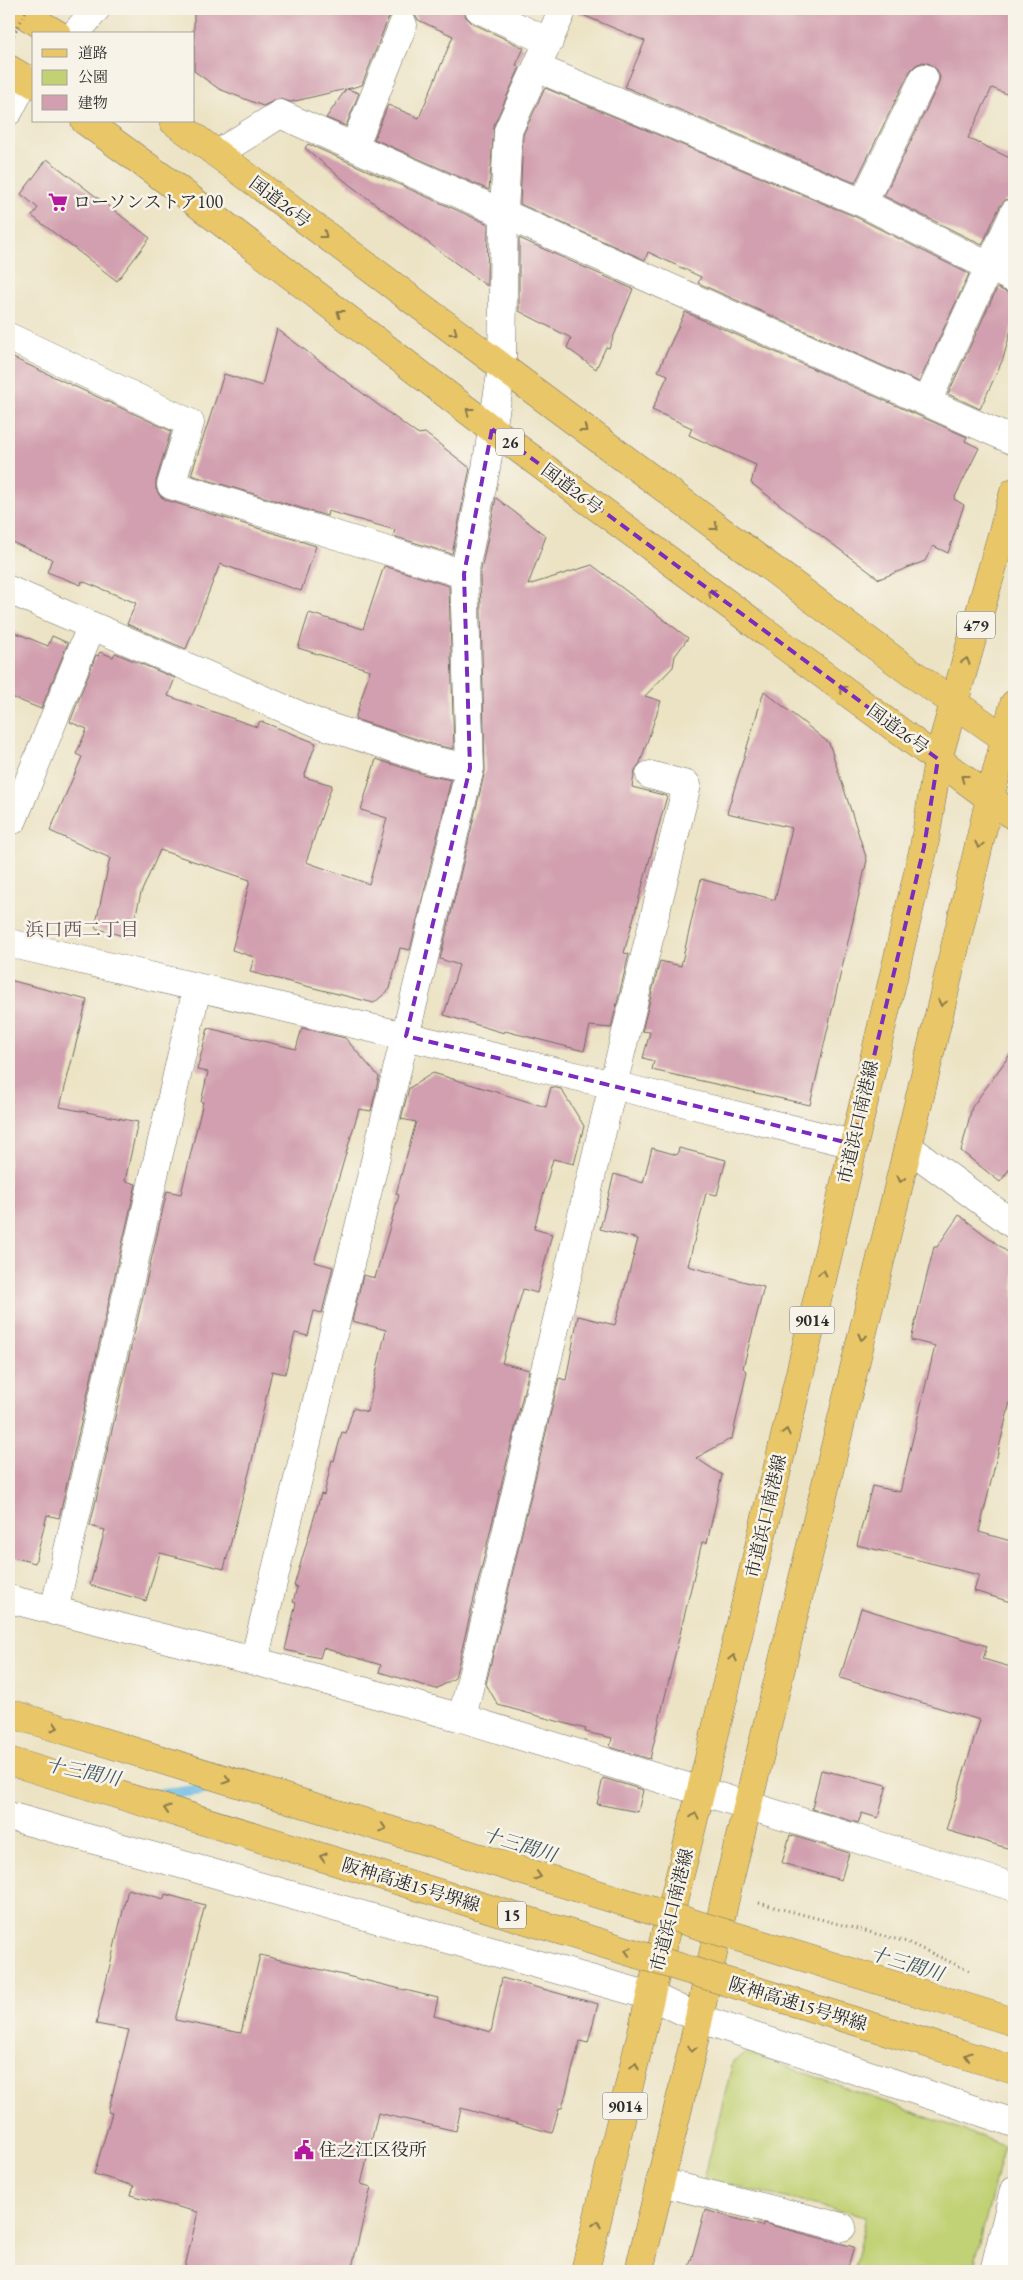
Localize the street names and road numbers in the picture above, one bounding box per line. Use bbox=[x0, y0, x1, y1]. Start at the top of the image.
street label: 国道26号 bbox=[245, 171, 316, 232]
road number: 26 bbox=[496, 428, 524, 456]
street label: 国道26号 bbox=[537, 458, 608, 519]
road number: 479 bbox=[957, 612, 995, 638]
street label: 国道26号 bbox=[863, 698, 934, 759]
street label: 市道浜口南港線 bbox=[832, 1058, 883, 1186]
road number: 9014 bbox=[790, 1306, 834, 1334]
street label: 市道浜口南港線 bbox=[740, 1452, 791, 1580]
street label: 市道浜口南港線 bbox=[645, 1846, 698, 1974]
street label: 阪神高速15号堺線 bbox=[339, 1853, 483, 1916]
road number: 15 bbox=[498, 1902, 526, 1928]
street label: 阪神高速15号堺線 bbox=[726, 1972, 870, 2035]
road number: 9014 bbox=[602, 2092, 648, 2120]

